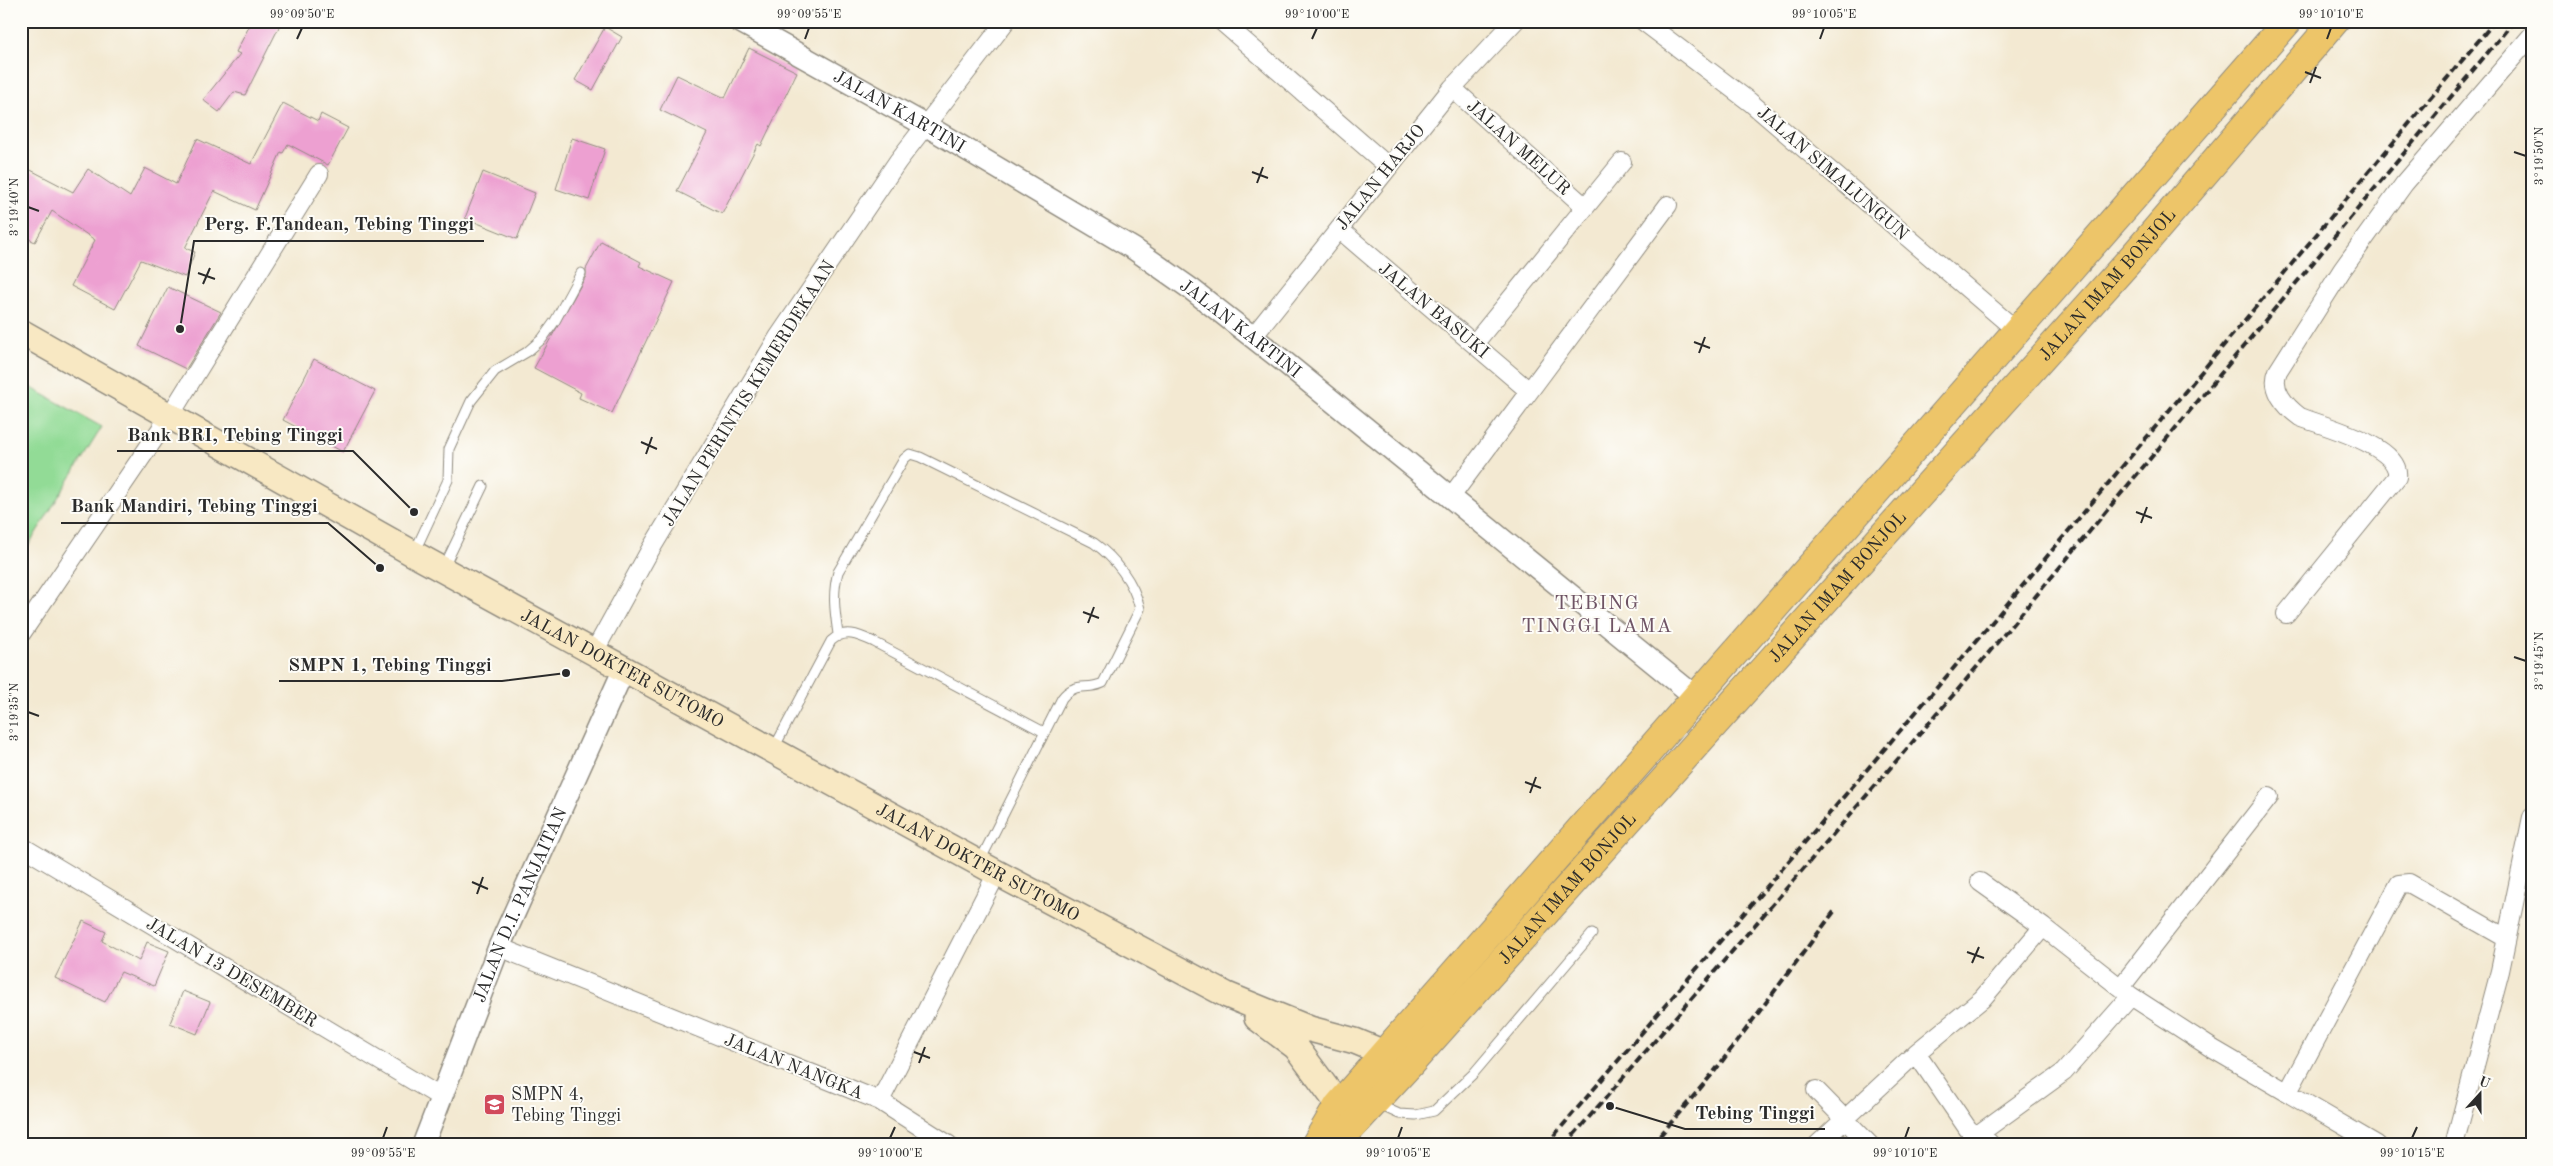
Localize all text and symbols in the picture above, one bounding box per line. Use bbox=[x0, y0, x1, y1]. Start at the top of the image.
text: 99°09'50"E bbox=[270, 8, 334, 21]
text: 99°09'55"E bbox=[777, 8, 841, 21]
text: 99°10'05"E bbox=[1792, 8, 1856, 21]
text: 99°10'00"E bbox=[1285, 9, 1349, 21]
text: 99°10'10"E bbox=[2299, 9, 2363, 21]
street label: JALAN KARTINI bbox=[830, 68, 968, 156]
street label: JALAN MELUR bbox=[1463, 97, 1574, 199]
street label: JALAN SIMALUNGUN bbox=[1753, 103, 1912, 244]
street label: JALAN HARJO bbox=[1333, 121, 1429, 234]
text: 3°19'50"N bbox=[2533, 127, 2546, 185]
text: 3°19'40"N bbox=[9, 178, 21, 236]
street label: JALAN IMAM BONJOL bbox=[2036, 206, 2180, 365]
callout: Perg. F.Tandean, Tebing Tinggi bbox=[194, 207, 484, 241]
text: Perg. F.Tandean, Tebing Tinggi bbox=[204, 216, 474, 235]
street label: JALAN PERINTIS KEMERDEKAAN bbox=[659, 257, 839, 530]
street label: JALAN BASUKI bbox=[1375, 260, 1492, 362]
street label: JALAN KARTINI bbox=[1176, 276, 1304, 382]
callout: Bank BRI, Tebing Tinggi bbox=[117, 417, 353, 451]
text: Bank BRI, Tebing Tinggi bbox=[127, 427, 343, 446]
callout: Bank Mandiri, Tebing Tinggi bbox=[61, 489, 328, 523]
text: Bank Mandiri, Tebing Tinggi bbox=[70, 498, 318, 517]
street label: JALAN IMAM BONJOL bbox=[1766, 508, 1910, 666]
district label: TEBING TINGGI LAMA bbox=[1521, 594, 1673, 637]
street label: JALAN DOKTER SUTOMO bbox=[517, 606, 727, 732]
text: 3°19'45"N bbox=[2533, 632, 2546, 690]
callout: SMPN 1, Tebing Tinggi bbox=[279, 647, 502, 681]
text: SMPN 1, Tebing Tinggi bbox=[288, 657, 492, 676]
text: 3°19'35"N bbox=[8, 683, 21, 741]
street label: JALAN DOKTER SUTOMO bbox=[873, 801, 1082, 925]
street label: JALAN D.I. PANJAITAN bbox=[471, 805, 571, 1005]
street label: JALAN IMAM BONJOL bbox=[1496, 810, 1640, 968]
street label: JALAN 13 DESEMBER bbox=[143, 915, 320, 1031]
street label: JALAN NANGKA bbox=[722, 1031, 866, 1103]
north arrow bbox=[2456, 1068, 2506, 1118]
text: U bbox=[2477, 1074, 2492, 1091]
place label: SMPN 4, Tebing Tinggi bbox=[511, 1086, 621, 1125]
school or university icon: SMPN 4, Tebing Tinggi bbox=[483, 1092, 507, 1116]
callout: Tebing Tinggi bbox=[1685, 1095, 1825, 1129]
text: Tebing Tinggi bbox=[1695, 1105, 1815, 1124]
text: 99°09'55"E bbox=[351, 1147, 415, 1160]
text: 99°10'05"E bbox=[1366, 1147, 1430, 1160]
text: 99°10'15"E bbox=[2380, 1147, 2444, 1160]
text: 99°10'00"E bbox=[858, 1148, 922, 1160]
text: 99°10'10"E bbox=[1873, 1148, 1937, 1160]

